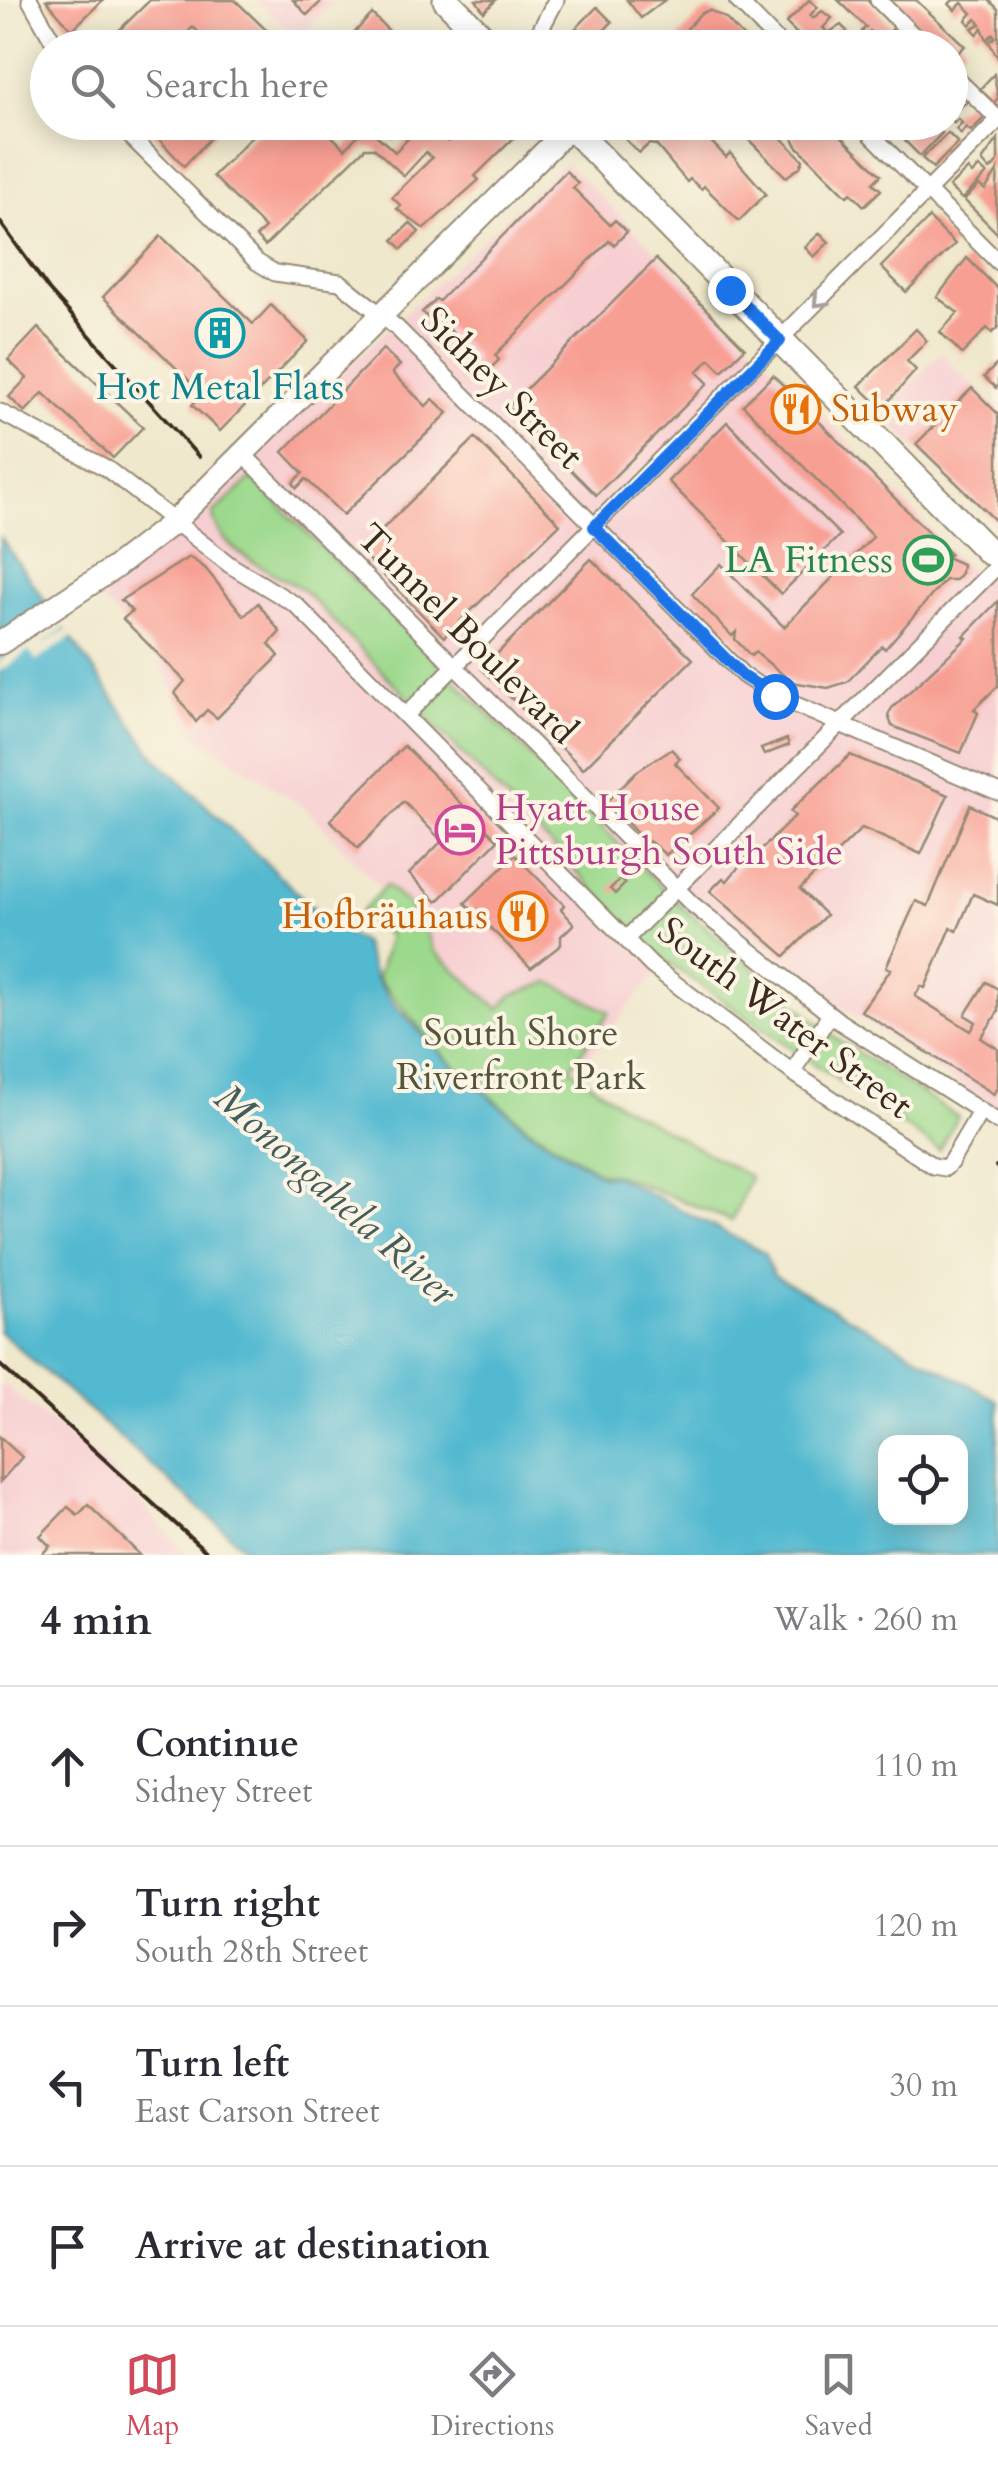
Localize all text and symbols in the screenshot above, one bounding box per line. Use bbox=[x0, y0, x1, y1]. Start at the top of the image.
search box bbox=[30, 30, 968, 140]
icon: search bbox=[65, 58, 120, 113]
text: Search here bbox=[145, 59, 329, 111]
route end bbox=[708, 268, 754, 314]
one-way arrow bbox=[813, 290, 831, 308]
street label: Sidney Street bbox=[409, 295, 595, 481]
building icon: Hot Metal Flats bbox=[194, 307, 246, 359]
place label: Hot Metal Flats bbox=[96, 361, 344, 413]
restaurant icon: Subway bbox=[770, 383, 822, 435]
place label: Subway bbox=[831, 383, 958, 435]
street label: Tunnel Boulevard bbox=[345, 512, 589, 756]
place label: LA Fitness bbox=[724, 534, 893, 586]
sports icon: LA Fitness bbox=[902, 534, 954, 586]
route start bbox=[753, 674, 799, 720]
place label: Hyatt House Pittsburgh South Side bbox=[495, 782, 843, 878]
hotel icon: Hyatt House Pittsburgh South Side bbox=[434, 804, 486, 856]
place label: Hofbräuhaus bbox=[281, 890, 488, 942]
restaurant icon: Hofbräuhaus bbox=[497, 890, 549, 942]
street label: South Water Street bbox=[647, 905, 923, 1131]
park label: South Shore Riverfront Park bbox=[396, 1007, 647, 1103]
water label: Monongahela River bbox=[202, 1071, 469, 1320]
map controls bbox=[878, 1435, 968, 1525]
button: locate bbox=[878, 1435, 968, 1525]
text: 4 min bbox=[40, 1592, 152, 1649]
text: Walk · 260 m bbox=[773, 1598, 958, 1642]
text: Continue bbox=[135, 1718, 299, 1770]
icon: ahead bbox=[40, 1739, 95, 1794]
text: 110 m bbox=[873, 1744, 958, 1788]
text: Sidney Street bbox=[135, 1770, 312, 1814]
text: Turn right bbox=[135, 1878, 320, 1930]
icon: right bbox=[40, 1899, 95, 1954]
text: 120 m bbox=[873, 1904, 958, 1948]
text: South 28th Street bbox=[135, 1930, 368, 1974]
text: Turn left bbox=[135, 2038, 289, 2090]
icon: left bbox=[40, 2059, 95, 2114]
text: 30 m bbox=[890, 2064, 958, 2108]
text: East Carson Street bbox=[135, 2090, 380, 2134]
icon: arrive bbox=[40, 2219, 95, 2274]
text: Arrive at destination bbox=[135, 2220, 490, 2272]
tab: Map bbox=[125, 2347, 180, 2445]
tab: Directions bbox=[431, 2347, 554, 2445]
tab: Saved bbox=[805, 2347, 873, 2445]

